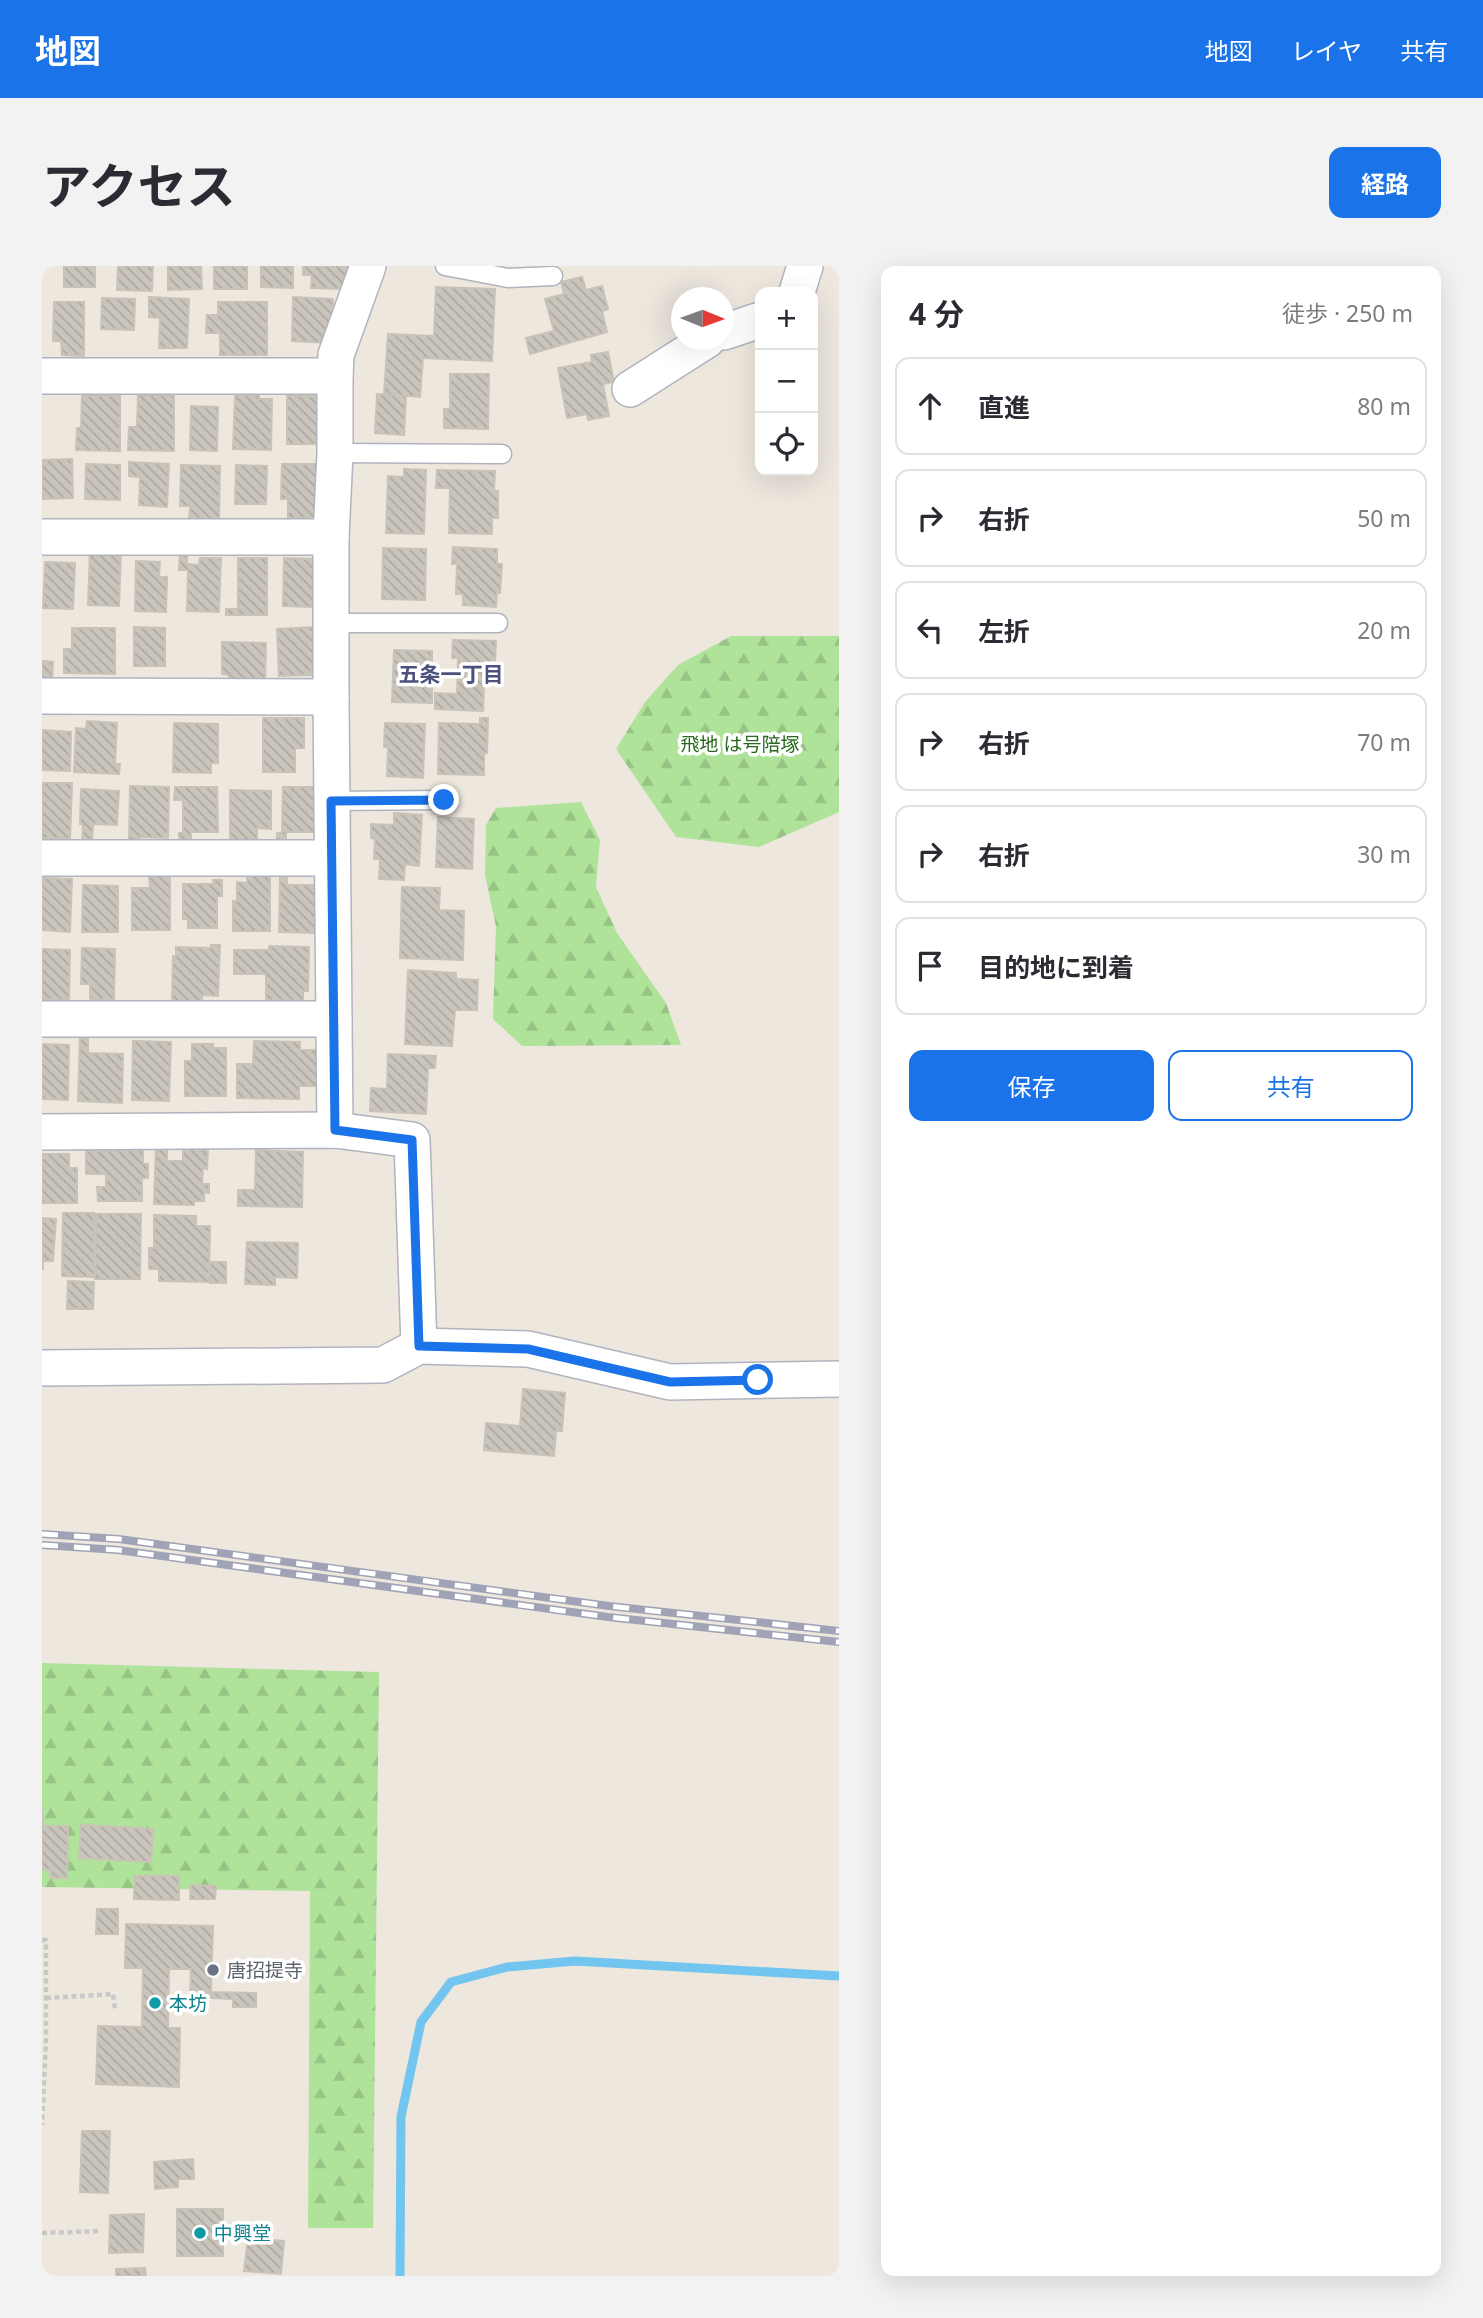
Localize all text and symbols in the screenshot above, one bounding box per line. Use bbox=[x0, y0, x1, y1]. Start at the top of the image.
text: 地図 bbox=[35, 28, 101, 73]
text: 地図 bbox=[1205, 34, 1253, 67]
text: レイヤ bbox=[1291, 34, 1362, 67]
text: 共有 bbox=[1400, 34, 1448, 67]
button: 経路 bbox=[1329, 147, 1441, 218]
text: アクセス bbox=[42, 152, 236, 218]
north arrow bbox=[671, 287, 734, 350]
map controls bbox=[755, 287, 818, 476]
button: + bbox=[755, 287, 818, 350]
text: 4 分 bbox=[909, 293, 964, 334]
text: 徒歩 · 250 m bbox=[1282, 297, 1413, 329]
button: − bbox=[755, 350, 818, 413]
icon: ahead bbox=[911, 387, 949, 425]
text: 直進 bbox=[978, 389, 1030, 425]
text: 80 m bbox=[1357, 390, 1411, 422]
button: locate bbox=[755, 413, 818, 476]
icon: right bbox=[911, 499, 949, 537]
text: 右折 bbox=[978, 501, 1030, 537]
text: 50 m bbox=[1357, 502, 1411, 534]
icon: left bbox=[911, 611, 949, 649]
text: 左折 bbox=[978, 613, 1030, 649]
text: 20 m bbox=[1357, 614, 1411, 646]
district label: 五条一丁目 bbox=[399, 660, 504, 688]
icon: right bbox=[911, 723, 949, 761]
text: 右折 bbox=[978, 725, 1030, 761]
text: 70 m bbox=[1357, 726, 1411, 758]
park label: 飛地 は号陪塚 bbox=[681, 731, 799, 757]
route end bbox=[428, 784, 459, 815]
icon: right bbox=[911, 835, 949, 873]
text: 右折 bbox=[978, 837, 1030, 873]
text: 30 m bbox=[1357, 838, 1411, 870]
icon: arrive bbox=[911, 947, 949, 985]
text: 目的地に到着 bbox=[978, 949, 1134, 985]
button: 保存 bbox=[909, 1050, 1154, 1121]
button: 共有 bbox=[1168, 1050, 1413, 1121]
route start bbox=[742, 1364, 773, 1395]
place label: 唐招提寺 bbox=[227, 1957, 303, 1983]
marker: 唐招提寺 bbox=[205, 1962, 221, 1978]
place label: 本坊 bbox=[169, 1990, 207, 2016]
marker: 本坊 bbox=[147, 1995, 163, 2011]
place label: 中興堂 bbox=[214, 2220, 271, 2246]
marker: 中興堂 bbox=[192, 2225, 208, 2241]

